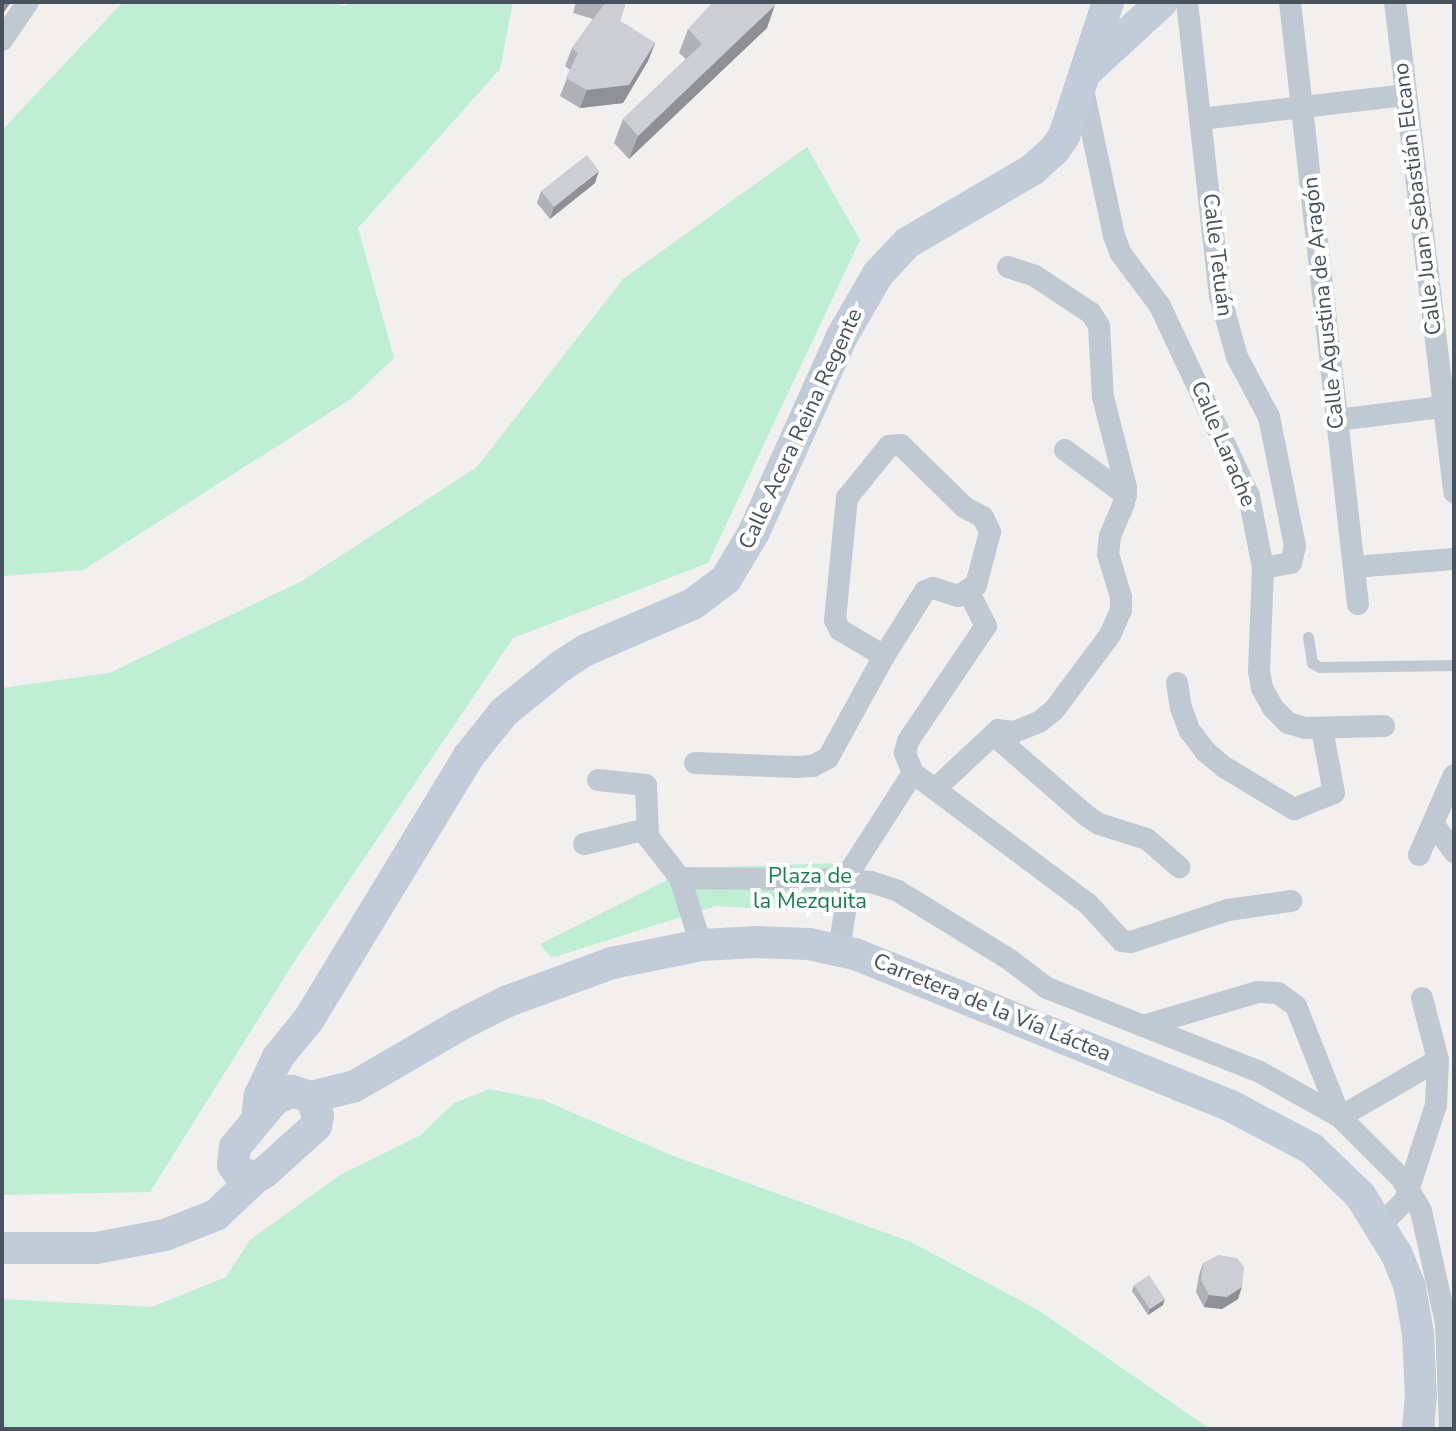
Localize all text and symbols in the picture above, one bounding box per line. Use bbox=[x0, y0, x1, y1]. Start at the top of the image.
street label: Calle Juan Sebastián Elcano bbox=[1388, 61, 1448, 337]
street label: Calle Agustina de Aragón bbox=[1298, 175, 1350, 431]
street label: Calle Tetuán bbox=[1196, 192, 1238, 318]
street label: Calle Acera Reina Regente bbox=[734, 304, 868, 554]
street label: Calle Larache bbox=[1185, 377, 1261, 511]
park label: Plaza de la Mezquita bbox=[753, 863, 867, 914]
street label: Carretera de la Vía Láctea bbox=[869, 948, 1115, 1068]

